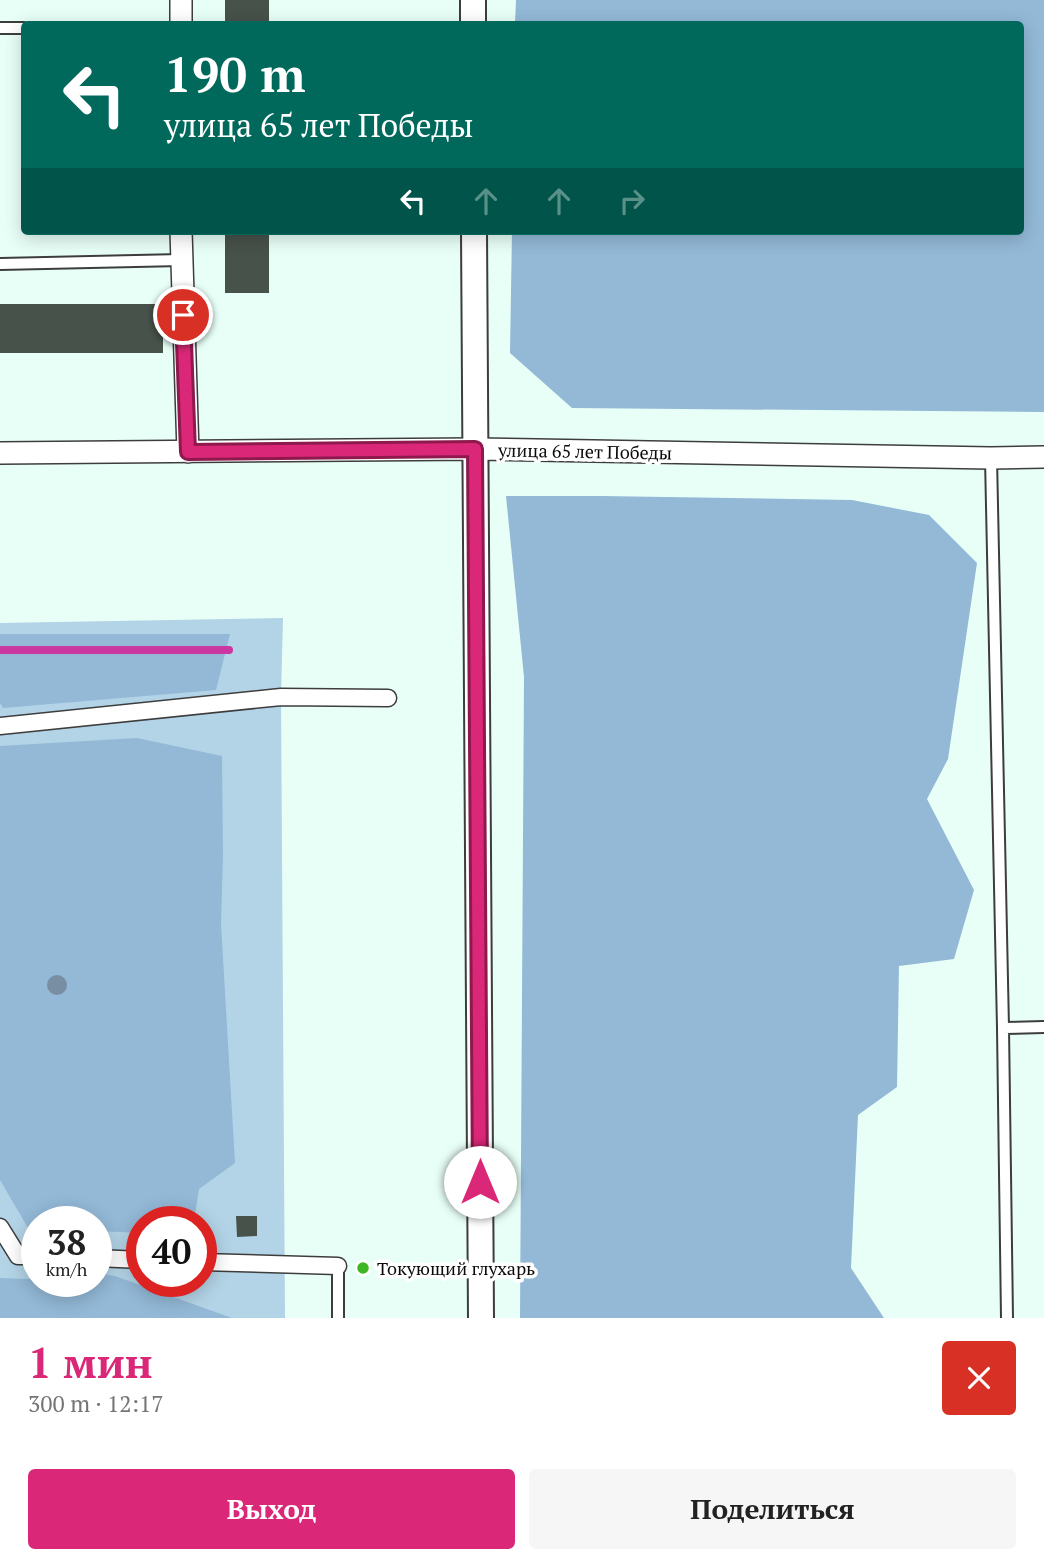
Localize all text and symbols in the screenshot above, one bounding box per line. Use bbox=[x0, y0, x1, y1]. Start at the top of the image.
text: 190 m bbox=[164, 41, 306, 106]
icon: left bbox=[49, 49, 140, 140]
text: улица 65 лет Победы bbox=[164, 104, 473, 146]
icon: left bbox=[394, 182, 432, 220]
icon: ahead bbox=[467, 182, 505, 220]
icon: ahead bbox=[540, 182, 578, 220]
icon: right bbox=[613, 182, 651, 220]
pin bbox=[153, 285, 213, 345]
icon: arrive bbox=[164, 296, 202, 334]
street label: улица 65 лет Победы bbox=[497, 437, 672, 465]
position arrow bbox=[443, 1145, 517, 1219]
speed limit sign: 40 bbox=[126, 1206, 217, 1297]
text: 38 bbox=[47, 1219, 86, 1265]
place label: Токующий глухарь bbox=[377, 1256, 535, 1280]
text: km/h bbox=[46, 1257, 87, 1281]
marker: Токующий глухарь bbox=[355, 1260, 371, 1276]
text: 1 мин bbox=[28, 1334, 153, 1390]
button: close bbox=[942, 1341, 1016, 1415]
text: 300 m · 12:17 bbox=[28, 1388, 163, 1419]
button: Выход bbox=[28, 1469, 515, 1549]
button: Поделиться bbox=[529, 1469, 1016, 1549]

